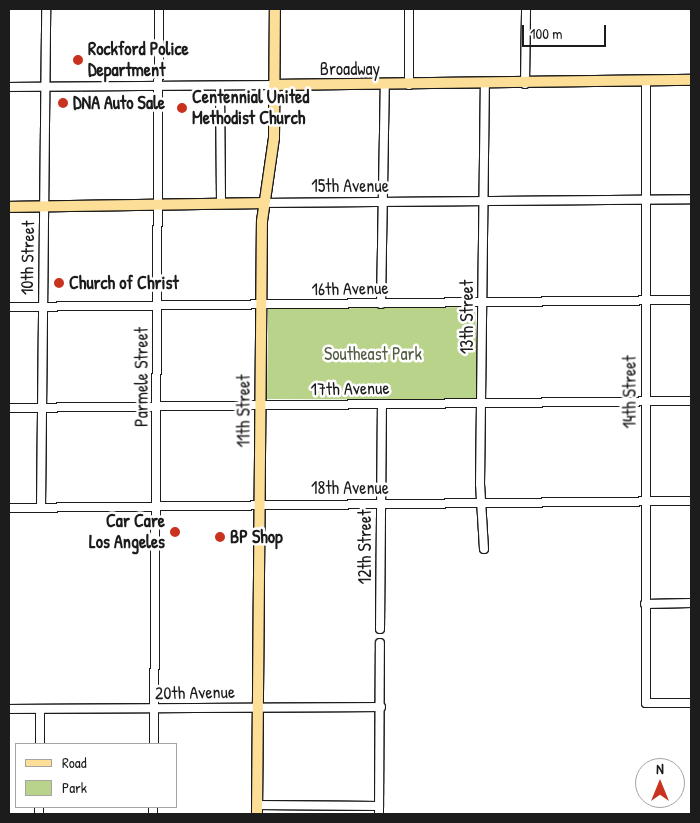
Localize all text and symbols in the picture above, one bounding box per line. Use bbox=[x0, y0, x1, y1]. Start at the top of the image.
scale bar bbox=[525, 15, 609, 47]
text: 100 m bbox=[530, 23, 563, 44]
place label: Rockford Police Department bbox=[88, 39, 189, 82]
marker: Rockford Police Department bbox=[72, 54, 84, 66]
street label: Broadway bbox=[320, 58, 380, 80]
place label: Centennial United Methodist Church bbox=[192, 87, 309, 130]
place label: DNA Auto Sale bbox=[73, 92, 165, 114]
marker: DNA Auto Sale bbox=[57, 97, 69, 109]
marker: Centennial United Methodist Church bbox=[176, 102, 188, 114]
street label: 15th Avenue bbox=[311, 175, 389, 197]
street label: 10th Street bbox=[17, 221, 39, 295]
place label: Church of Christ bbox=[69, 272, 179, 294]
marker: Church of Christ bbox=[53, 277, 65, 289]
street label: 16th Avenue bbox=[311, 278, 389, 300]
street label: 13th Street bbox=[456, 280, 478, 354]
street label: Parmele Street bbox=[131, 327, 153, 427]
park label: Southeast Park bbox=[324, 343, 422, 365]
street label: 14th Street bbox=[619, 355, 641, 429]
street label: 11th Street bbox=[233, 375, 255, 447]
street label: 17th Avenue bbox=[310, 378, 390, 400]
street label: 18th Avenue bbox=[311, 477, 389, 499]
street label: 12th Street bbox=[354, 510, 376, 584]
place label: Car Care Los Angeles bbox=[89, 511, 165, 554]
marker: Car Care Los Angeles bbox=[169, 526, 181, 538]
place label: BP Shop bbox=[230, 526, 283, 548]
marker: BP Shop bbox=[214, 531, 226, 543]
street label: 20th Avenue bbox=[155, 682, 235, 704]
legend bbox=[15, 743, 178, 808]
text: Road bbox=[62, 752, 87, 773]
north arrow bbox=[635, 758, 685, 808]
text: N bbox=[656, 759, 664, 778]
text: Park bbox=[62, 777, 87, 798]

